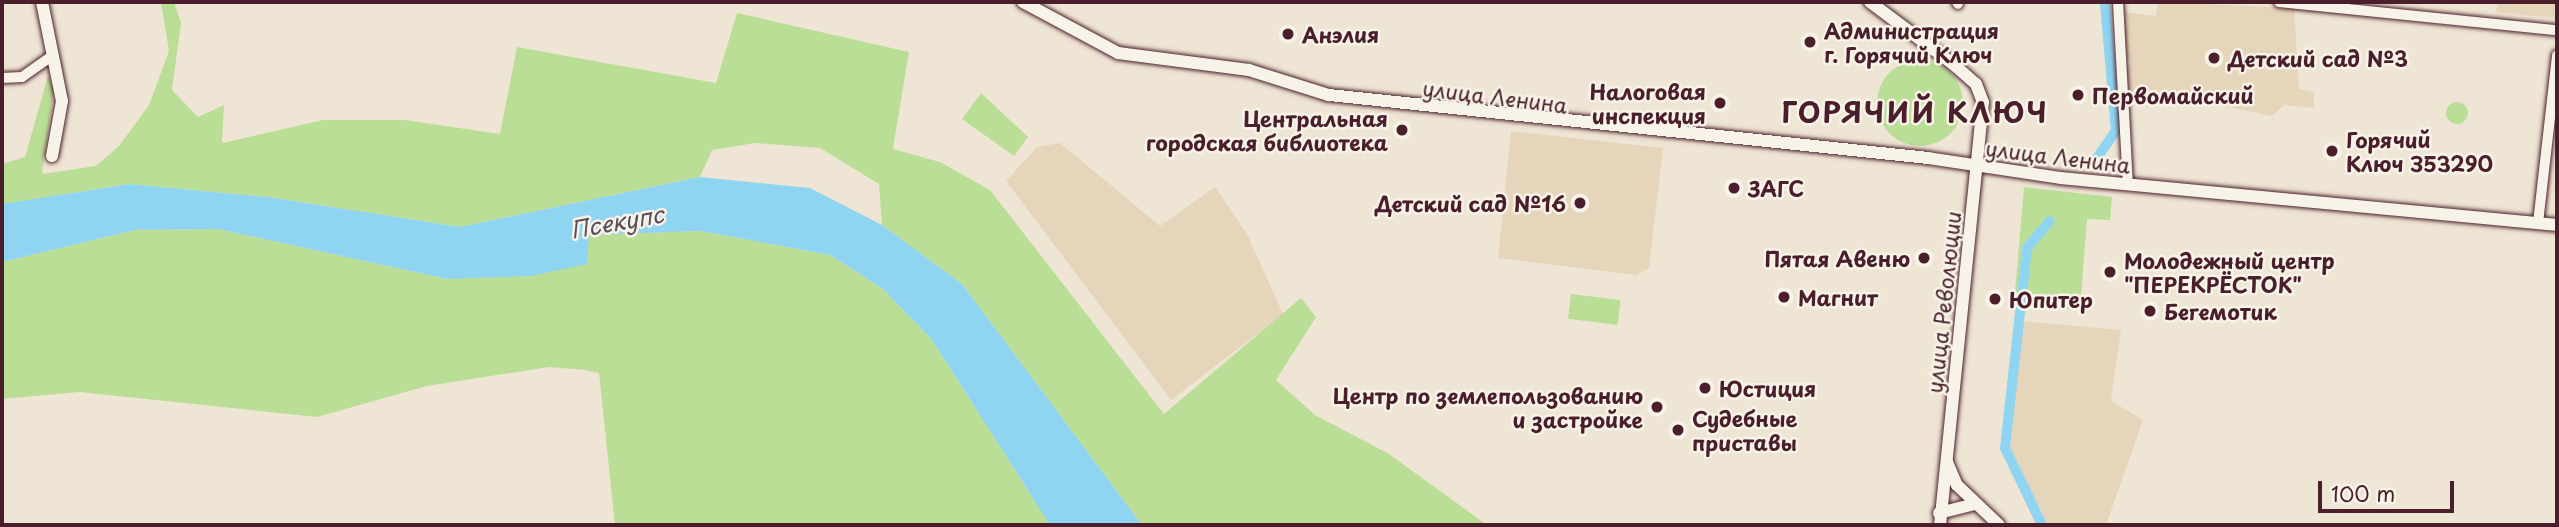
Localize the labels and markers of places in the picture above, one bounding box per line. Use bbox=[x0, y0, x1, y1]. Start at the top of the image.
place label: Администрация г. Горячий Ключ bbox=[1824, 17, 1999, 67]
place label: Анэлия bbox=[1302, 21, 1379, 47]
marker: Анэлия bbox=[1280, 26, 1296, 42]
marker: Администрация г. Горячий Ключ bbox=[1802, 34, 1818, 50]
place label: Детский сад №3 bbox=[2228, 45, 2409, 71]
marker: Детский сад №3 bbox=[2206, 50, 2222, 66]
place label: Налоговая инспекция bbox=[1590, 78, 1706, 128]
place label: Первомайский bbox=[2092, 82, 2254, 108]
marker: Первомайский bbox=[2070, 87, 2086, 103]
marker: Налоговая инспекция bbox=[1712, 95, 1728, 111]
place label: Центральная городская библиотека bbox=[1146, 105, 1388, 155]
marker: Центральная городская библиотека bbox=[1394, 122, 1410, 138]
place label: Горячий Ключ 353290 bbox=[2346, 126, 2493, 176]
marker: Горячий Ключ 353290 bbox=[2324, 143, 2340, 159]
place label: ЗАГС bbox=[1748, 175, 1804, 201]
marker: ЗАГС bbox=[1726, 180, 1742, 196]
place label: Детский сад №16 bbox=[1374, 190, 1566, 216]
marker: Детский сад №16 bbox=[1572, 195, 1588, 211]
place label: Пятая Авеню bbox=[1764, 245, 1910, 271]
place label: Молодежный центр "ПЕРЕКРЁСТОК" bbox=[2124, 247, 2334, 297]
marker: Пятая Авеню bbox=[1916, 250, 1932, 266]
marker: Молодежный центр "ПЕРЕКРЁСТОК" bbox=[2102, 264, 2118, 280]
place label: Магнит bbox=[1798, 284, 1878, 310]
place label: Юпитер bbox=[2009, 286, 2093, 312]
marker: Магнит bbox=[1776, 289, 1792, 305]
marker: Юпитер bbox=[1987, 291, 2003, 307]
place label: Бегемотик bbox=[2164, 298, 2277, 324]
marker: Бегемотик bbox=[2142, 303, 2158, 319]
place label: Юстиция bbox=[1719, 375, 1816, 401]
marker: Юстиция bbox=[1697, 380, 1713, 396]
place label: Центр по землепользованию и застройке bbox=[1331, 382, 1643, 432]
marker: Центр по землепользованию и застройке bbox=[1649, 399, 1665, 415]
place label: Судебные приставы bbox=[1692, 405, 1797, 455]
marker: Судебные приставы bbox=[1670, 422, 1686, 438]

